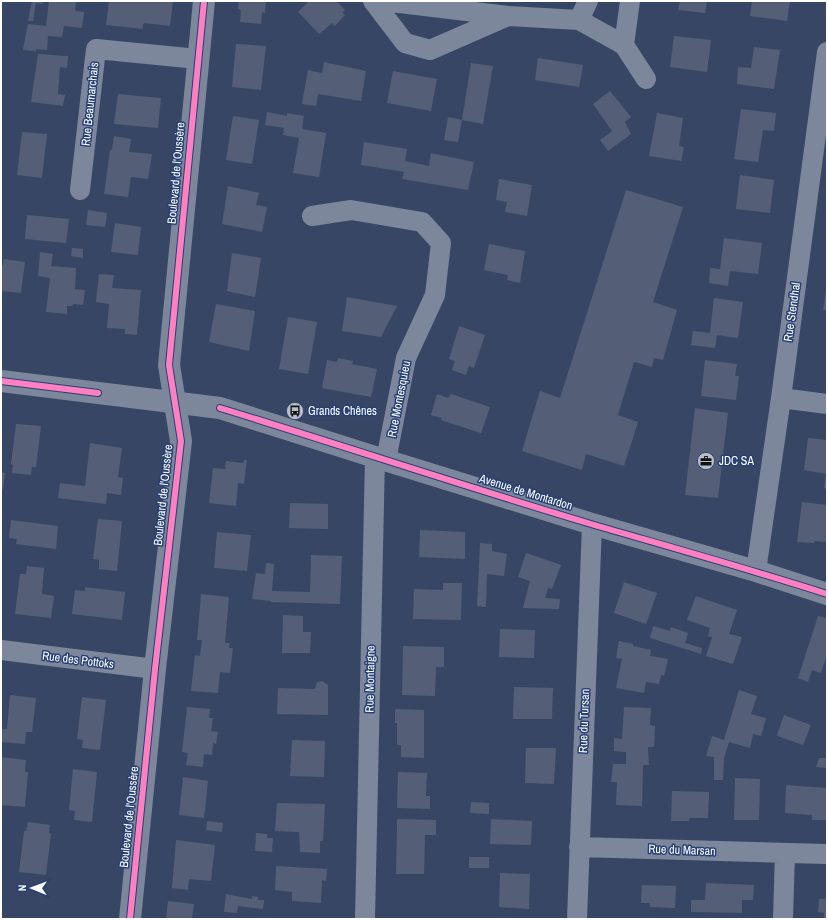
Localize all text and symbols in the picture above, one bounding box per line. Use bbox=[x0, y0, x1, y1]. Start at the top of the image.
street label: Rue Beaumarchais bbox=[78, 61, 102, 147]
street label: Boulevard de l'Oussère bbox=[164, 122, 188, 224]
street label: Rue Stendhal bbox=[780, 281, 804, 343]
street label: Rue Montesquieu bbox=[384, 359, 414, 439]
bus stop icon: Grands Chênes bbox=[285, 401, 305, 421]
place label: Grands Chênes bbox=[308, 403, 377, 419]
street label: Boulevard de l'Oussère bbox=[150, 443, 176, 547]
office icon: JDC SA bbox=[696, 451, 716, 471]
place label: JDC SA bbox=[719, 453, 754, 469]
street label: Avenue de Montardon bbox=[476, 470, 575, 514]
street label: Rue Montaigne bbox=[361, 645, 379, 713]
street label: Rue des Pottoks bbox=[41, 648, 115, 672]
street label: Rue du Tursan bbox=[575, 689, 593, 753]
street label: Boulevard de l'Oussère bbox=[116, 765, 142, 869]
street label: Rue du Marsan bbox=[648, 841, 716, 859]
north arrow bbox=[12, 868, 52, 908]
text: N bbox=[15, 884, 29, 891]

